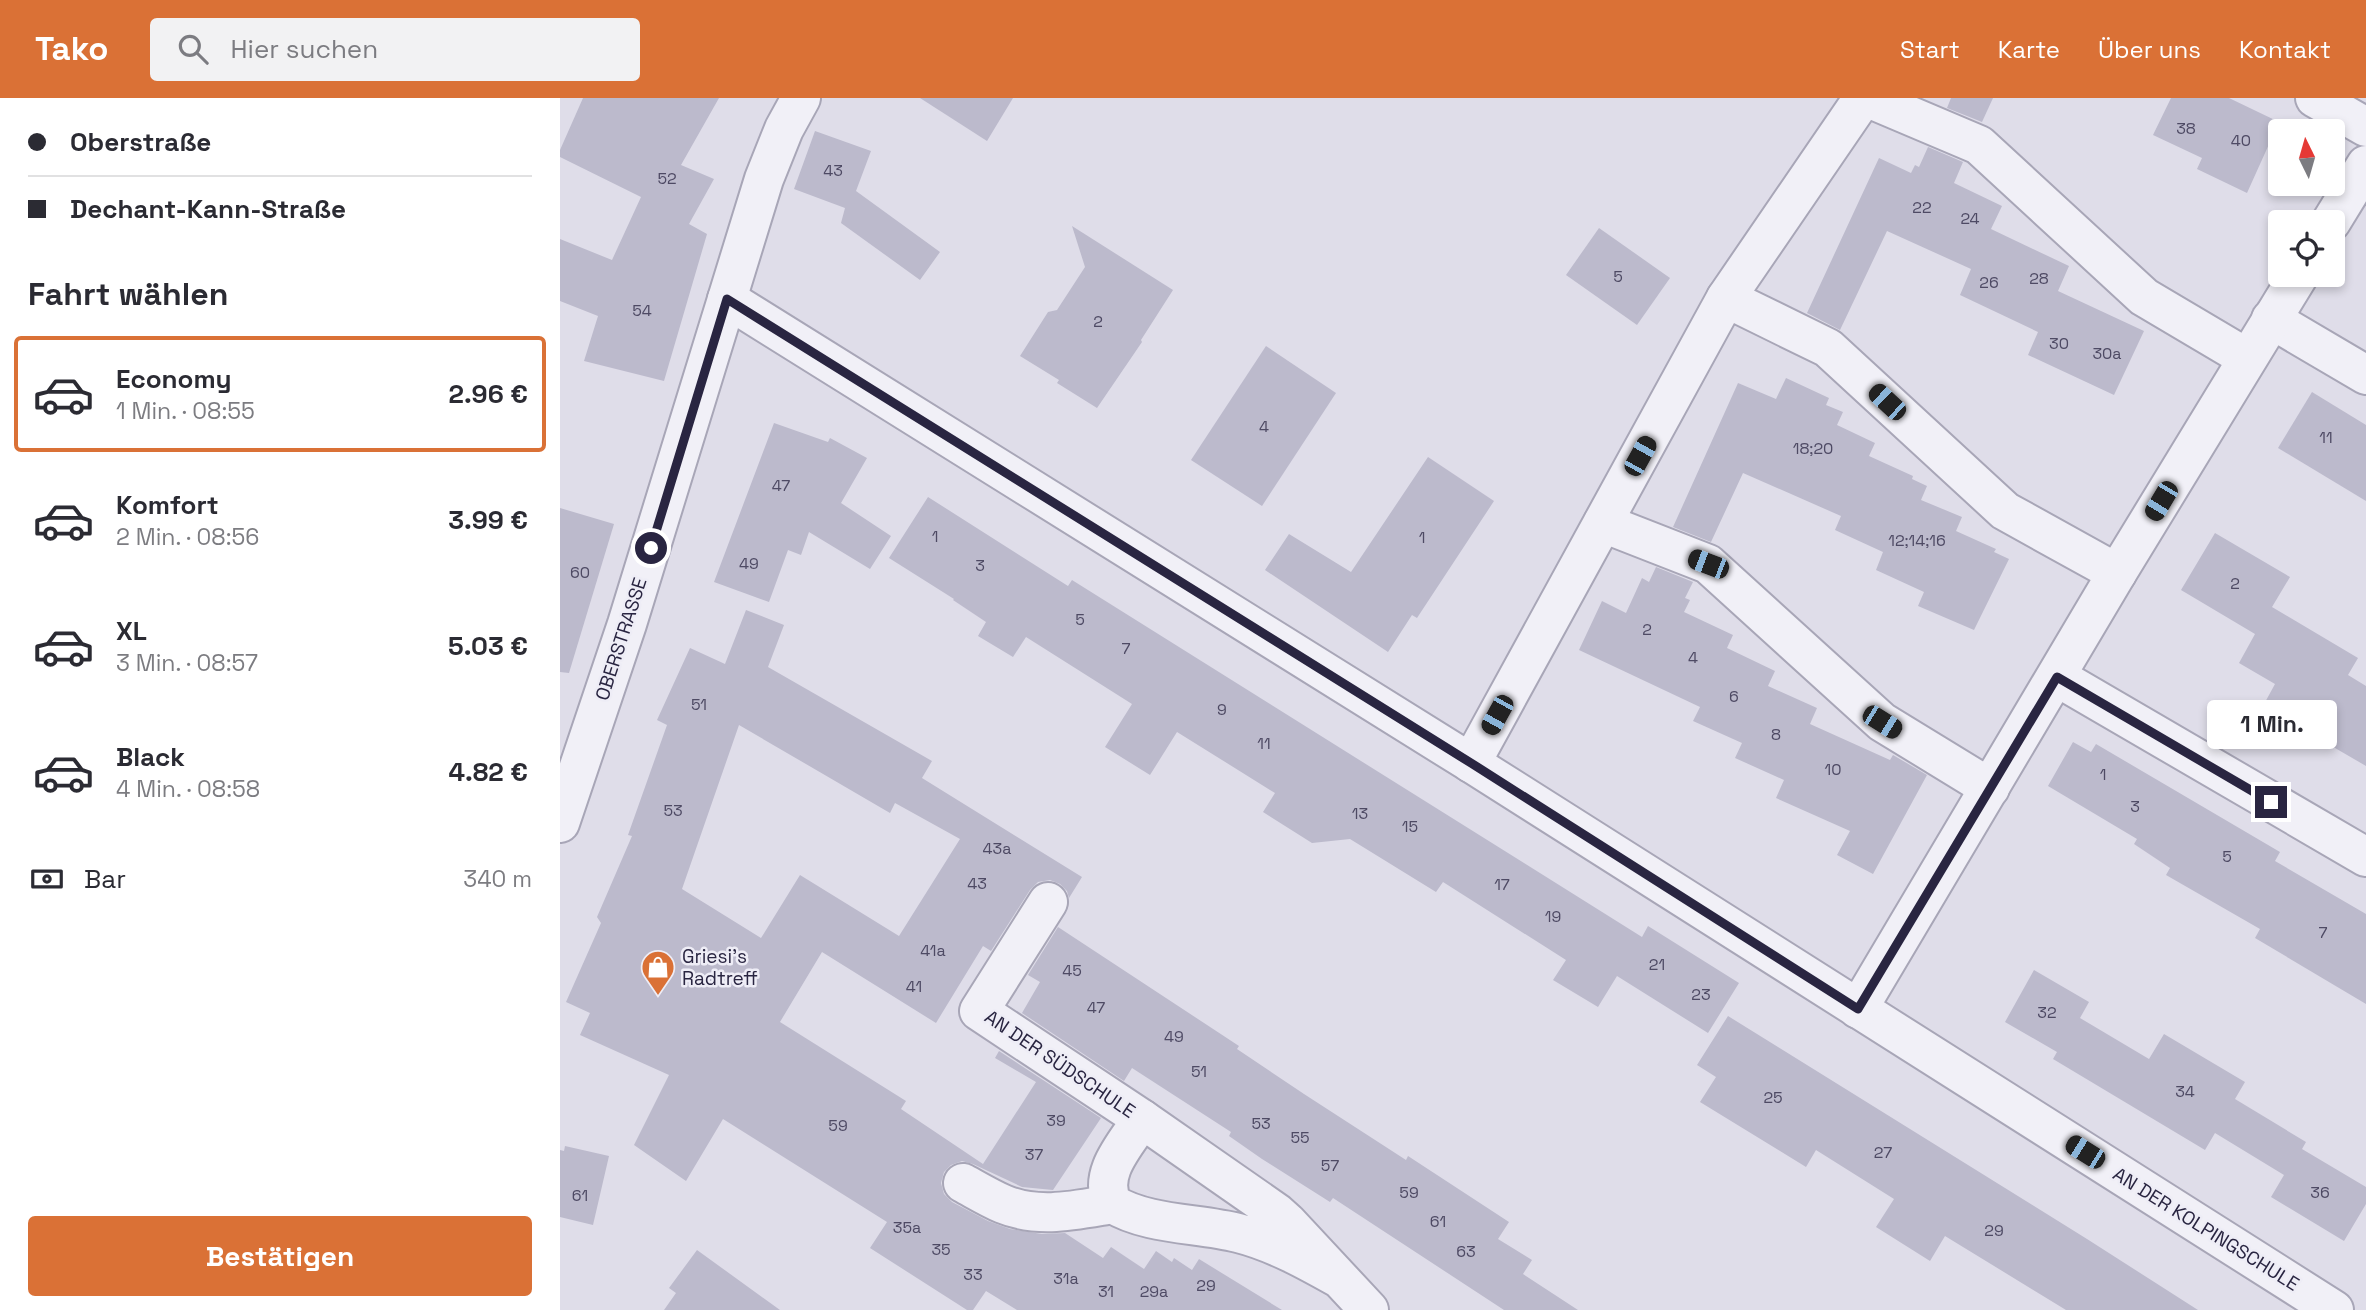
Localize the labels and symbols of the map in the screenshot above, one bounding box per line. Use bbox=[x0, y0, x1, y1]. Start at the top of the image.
house number: 38 bbox=[2176, 118, 2196, 139]
north arrow bbox=[2268, 119, 2345, 196]
house number: 40 bbox=[2231, 130, 2251, 151]
house number: 43 bbox=[823, 160, 843, 181]
house number: 52 bbox=[657, 168, 677, 189]
house number: 22 bbox=[1912, 197, 1932, 218]
house number: 24 bbox=[1960, 208, 1980, 229]
house number: 5 bbox=[1613, 266, 1623, 287]
house number: 28 bbox=[2029, 268, 2049, 289]
house number: 26 bbox=[1979, 272, 1999, 293]
house number: 54 bbox=[632, 300, 652, 321]
house number: 2 bbox=[1093, 311, 1103, 332]
house number: 30 bbox=[2049, 333, 2069, 354]
house number: 30a bbox=[2092, 343, 2122, 364]
car bbox=[1865, 380, 1910, 424]
house number: 4 bbox=[1259, 416, 1269, 437]
house number: 11 bbox=[2319, 427, 2333, 448]
car bbox=[1621, 433, 1660, 479]
house number: 18;20 bbox=[1793, 438, 1833, 459]
house number: 47 bbox=[772, 475, 790, 496]
car bbox=[2142, 478, 2181, 524]
house number: 1 bbox=[932, 526, 938, 547]
house number: 1 bbox=[1419, 527, 1425, 548]
house number: 12;14;16 bbox=[1888, 530, 1946, 551]
route start bbox=[635, 532, 667, 564]
car bbox=[1685, 547, 1732, 581]
house number: 49 bbox=[739, 553, 759, 574]
house number: 3 bbox=[975, 555, 985, 576]
house number: 60 bbox=[570, 562, 590, 583]
house number: 2 bbox=[2230, 573, 2240, 594]
street label: OBERSTRASSE bbox=[589, 574, 653, 704]
house number: 5 bbox=[1075, 609, 1085, 630]
house number: 2 bbox=[1642, 619, 1652, 640]
house number: 7 bbox=[1121, 638, 1131, 659]
house number: 4 bbox=[1688, 647, 1698, 668]
house number: 6 bbox=[1729, 686, 1739, 707]
car bbox=[1478, 692, 1517, 738]
house number: 51 bbox=[691, 694, 707, 715]
house number: 9 bbox=[1217, 699, 1227, 720]
callout: 1 Min. bbox=[2206, 700, 2336, 750]
car bbox=[1859, 702, 1906, 742]
house number: 8 bbox=[1771, 724, 1781, 745]
house number: 11 bbox=[1257, 733, 1271, 754]
house number: 10 bbox=[1825, 759, 1841, 780]
house number: 1 bbox=[2100, 764, 2106, 785]
route end bbox=[2255, 786, 2287, 818]
house number: 3 bbox=[2130, 796, 2140, 817]
house number: 53 bbox=[663, 800, 683, 821]
house number: 13 bbox=[1352, 803, 1368, 824]
house number: 15 bbox=[1402, 816, 1418, 837]
house number: 43a bbox=[983, 838, 1011, 859]
house number: 5 bbox=[2222, 846, 2232, 867]
house number: 43 bbox=[967, 873, 987, 894]
house number: 17 bbox=[1494, 874, 1510, 895]
house number: 19 bbox=[1545, 906, 1561, 927]
house number: 7 bbox=[2318, 922, 2328, 943]
house number: 41a bbox=[920, 940, 946, 961]
place label: Griesi's Radtreff bbox=[682, 944, 758, 991]
shop icon: Griesi's Radtreff bbox=[639, 948, 677, 997]
house number: 21 bbox=[1649, 954, 1665, 975]
house number: 45 bbox=[1062, 960, 1082, 981]
house number: 41 bbox=[906, 976, 922, 997]
house number: 23 bbox=[1691, 984, 1711, 1005]
house number: 47 bbox=[1087, 997, 1105, 1018]
house number: 32 bbox=[2037, 1002, 2057, 1023]
street label: AN DER SÜDSCHULE bbox=[980, 1004, 1140, 1124]
house number: 49 bbox=[1164, 1026, 1184, 1047]
house number: 51 bbox=[1191, 1061, 1207, 1082]
house number: 34 bbox=[2175, 1081, 2195, 1102]
house number: 25 bbox=[1763, 1087, 1783, 1108]
house number: 39 bbox=[1046, 1110, 1066, 1131]
house number: 53 bbox=[1251, 1113, 1271, 1134]
house number: 59 bbox=[828, 1115, 848, 1136]
house number: 55 bbox=[1290, 1127, 1310, 1148]
car bbox=[2062, 1132, 2109, 1172]
house number: 27 bbox=[1874, 1142, 1892, 1163]
house number: 37 bbox=[1025, 1144, 1043, 1165]
house number: 57 bbox=[1321, 1155, 1339, 1176]
street label: AN DER KOLPINGSCHULE bbox=[2108, 1161, 2304, 1297]
house number: 59 bbox=[1399, 1182, 1419, 1203]
house number: 36 bbox=[2310, 1182, 2330, 1203]
house number: 61 bbox=[572, 1185, 588, 1206]
house number: 61 bbox=[1430, 1211, 1446, 1232]
house number: 35a bbox=[893, 1217, 921, 1238]
house number: 29 bbox=[1984, 1220, 2004, 1241]
house number: 35 bbox=[931, 1239, 951, 1260]
house number: 63 bbox=[1456, 1241, 1476, 1262]
house number: 33 bbox=[963, 1264, 983, 1285]
house number: 31a bbox=[1053, 1268, 1079, 1289]
house number: 29 bbox=[1196, 1275, 1216, 1296]
house number: 31 bbox=[1098, 1281, 1114, 1302]
house number: 29a bbox=[1140, 1281, 1168, 1302]

